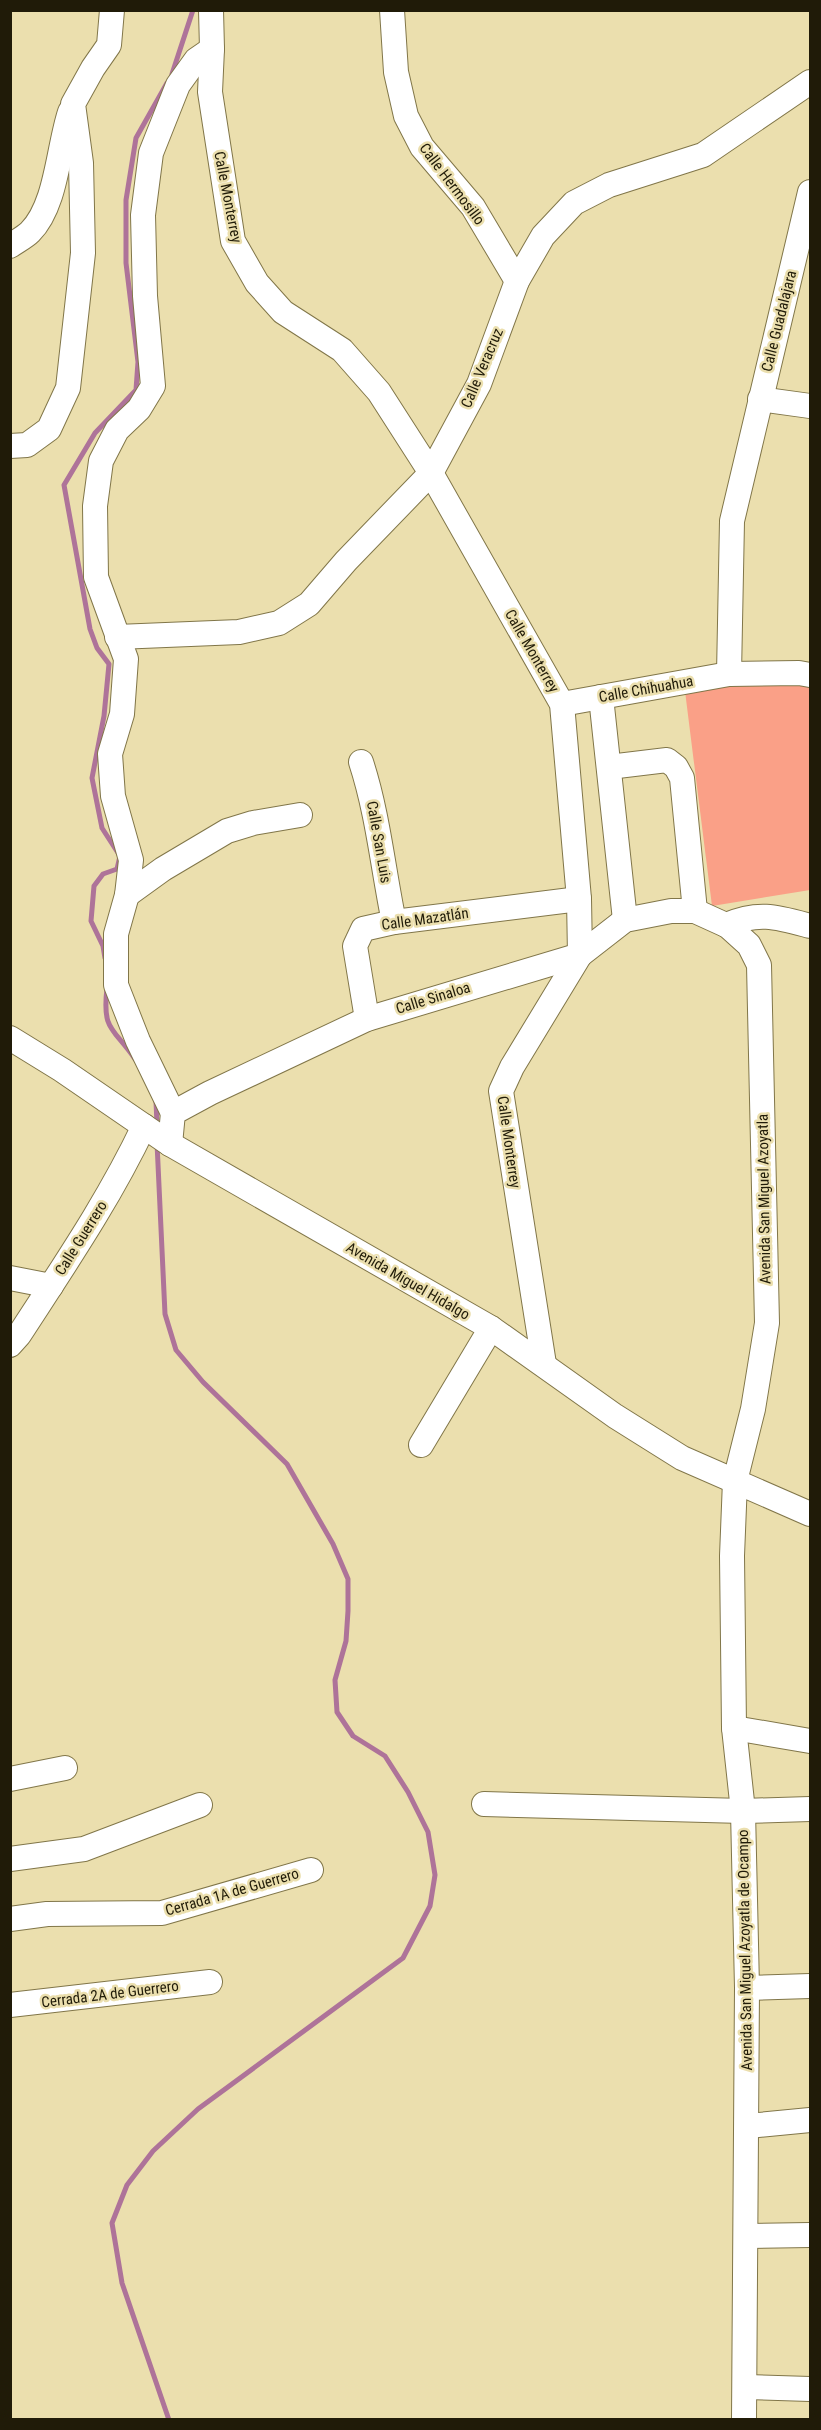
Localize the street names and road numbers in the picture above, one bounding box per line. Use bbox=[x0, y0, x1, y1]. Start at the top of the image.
street label: Calle Hermosillo bbox=[415, 140, 489, 228]
street label: Calle Monterrey bbox=[210, 150, 246, 244]
street label: Calle Guadalajara bbox=[758, 269, 800, 373]
street label: Calle Veracruz bbox=[457, 325, 507, 411]
street label: Calle Monterrey bbox=[501, 606, 563, 696]
street label: Calle Chihuahua bbox=[597, 672, 695, 706]
street label: Calle San Luis bbox=[363, 800, 395, 885]
street label: Calle Mazatlán bbox=[380, 904, 470, 934]
street label: Calle Sinaloa bbox=[394, 978, 472, 1018]
street label: Calle Monterrey bbox=[494, 1095, 524, 1189]
street label: Avenida San Miguel Azoyatla bbox=[754, 1114, 774, 1284]
street label: Calle Guerrero bbox=[51, 1198, 111, 1278]
street label: Avenida Miguel Hidalgo bbox=[343, 1238, 473, 1324]
street label: Avenida San Miguel Azoyatla de Ocampo bbox=[734, 1829, 756, 2071]
street label: Cerrada 1A de Guerrero bbox=[163, 1864, 301, 1920]
street label: Cerrada 2A de Guerrero bbox=[40, 1977, 180, 2011]

